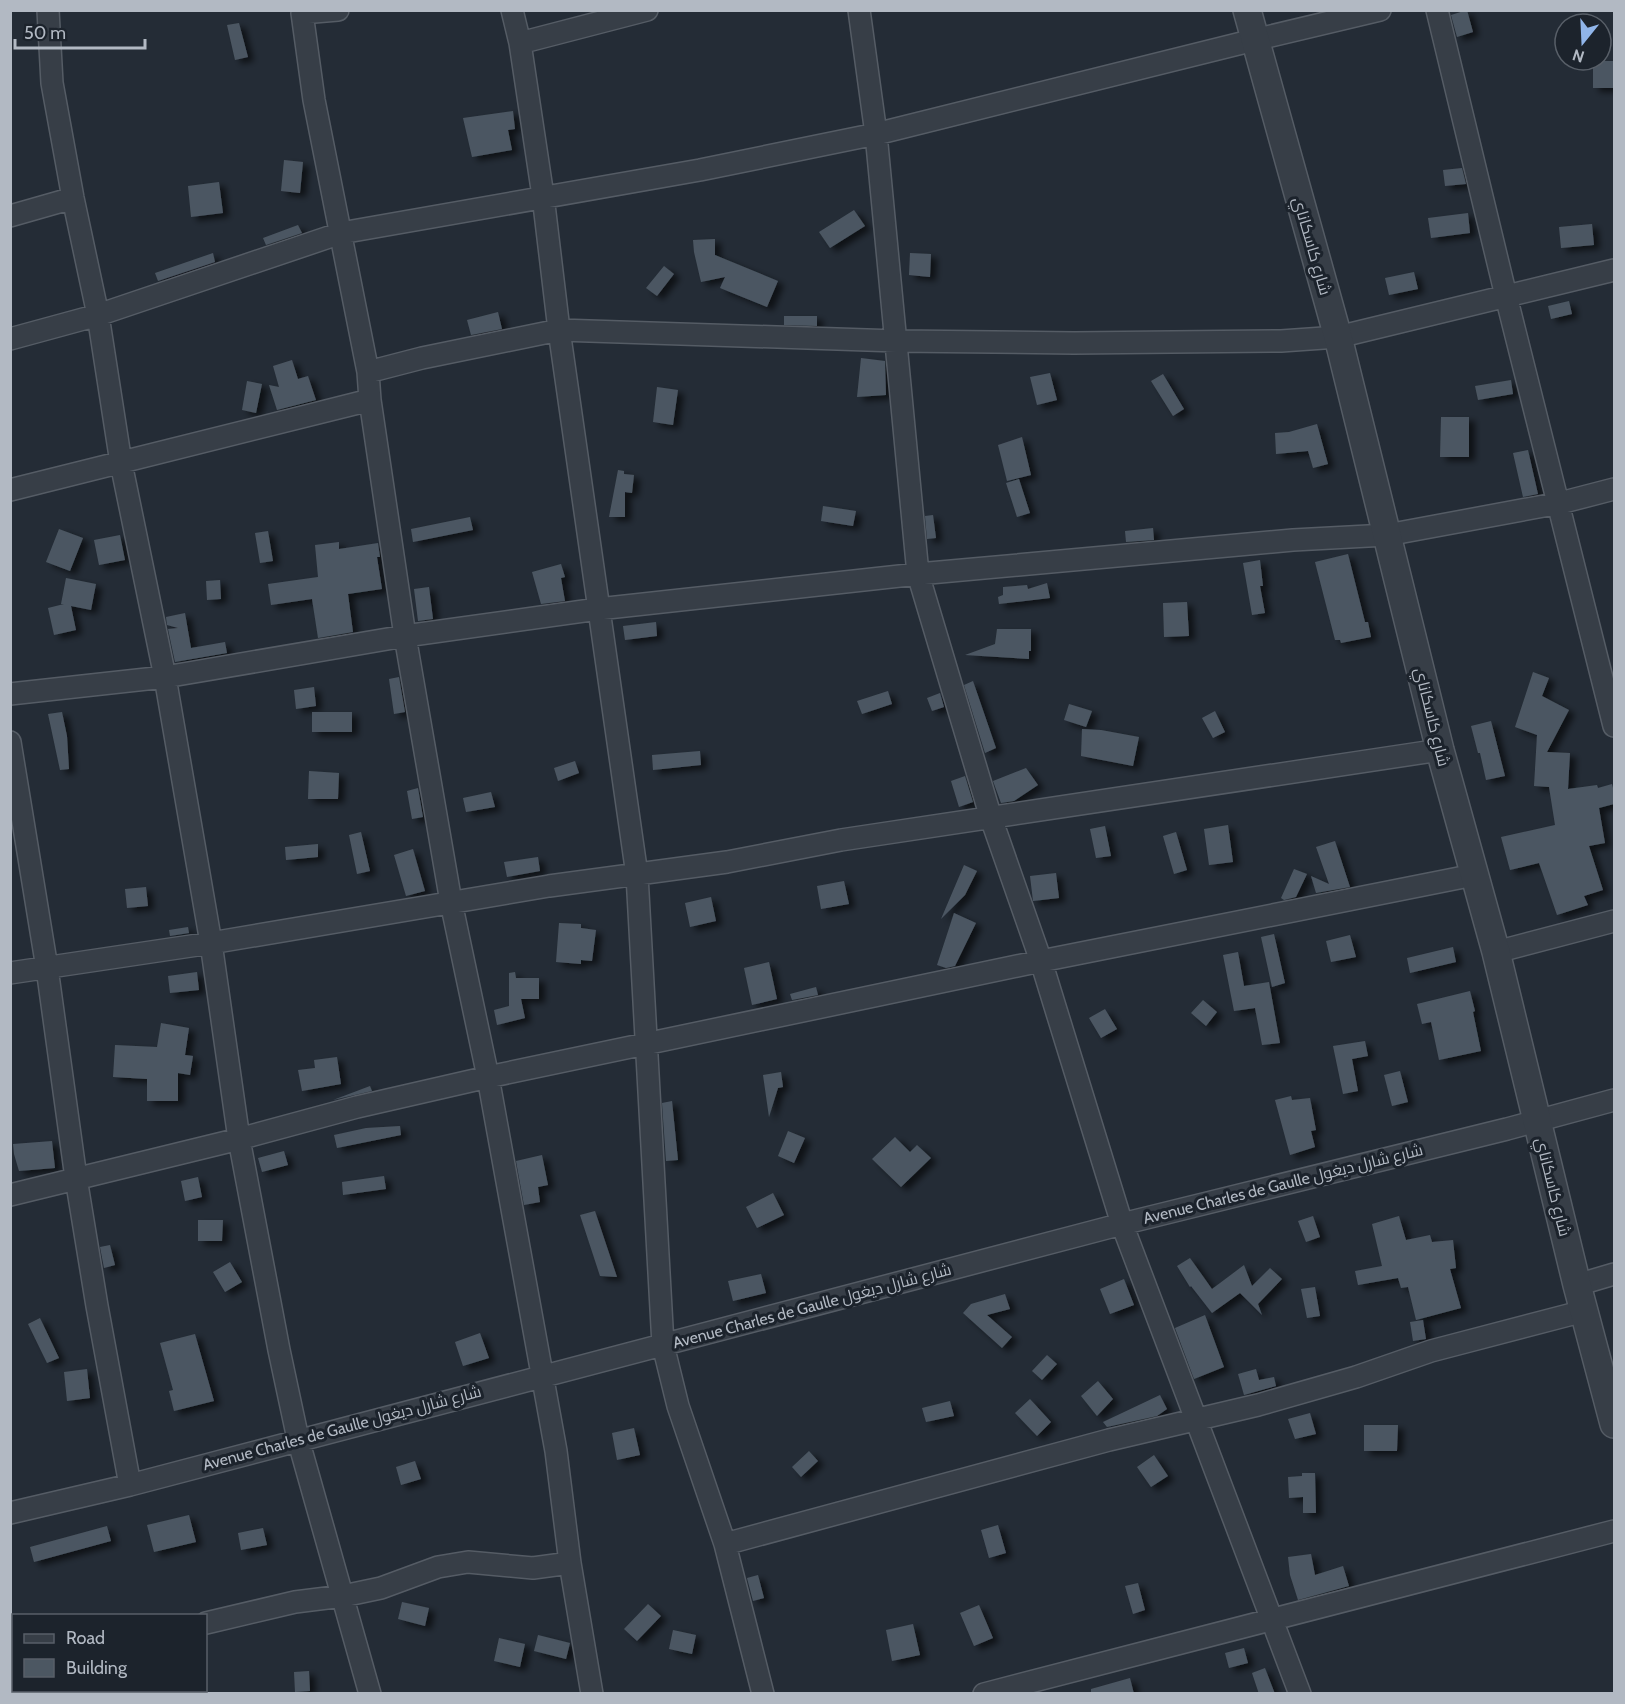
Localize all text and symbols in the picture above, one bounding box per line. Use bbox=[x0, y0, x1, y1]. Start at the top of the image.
scale bar bbox=[15, 12, 146, 50]
north arrow bbox=[1553, 12, 1613, 72]
text: 50 m bbox=[24, 22, 66, 44]
text: N bbox=[1570, 45, 1587, 67]
street label: شارع كاسكاناي bbox=[1285, 195, 1335, 298]
street label: شارع كاسكاناي bbox=[1407, 666, 1453, 769]
street label: شارع كاسكاناي bbox=[1528, 1136, 1574, 1239]
street label: Avenue Charles de Gaulle شارع شارل ديغول bbox=[1141, 1140, 1425, 1230]
street label: Avenue Charles de Gaulle شارع شارل ديغول bbox=[671, 1260, 954, 1354]
street label: Avenue Charles de Gaulle شارع شارل ديغول bbox=[201, 1382, 484, 1476]
legend bbox=[12, 1614, 207, 1692]
text: Road bbox=[66, 1627, 105, 1649]
text: Building bbox=[66, 1657, 128, 1679]

